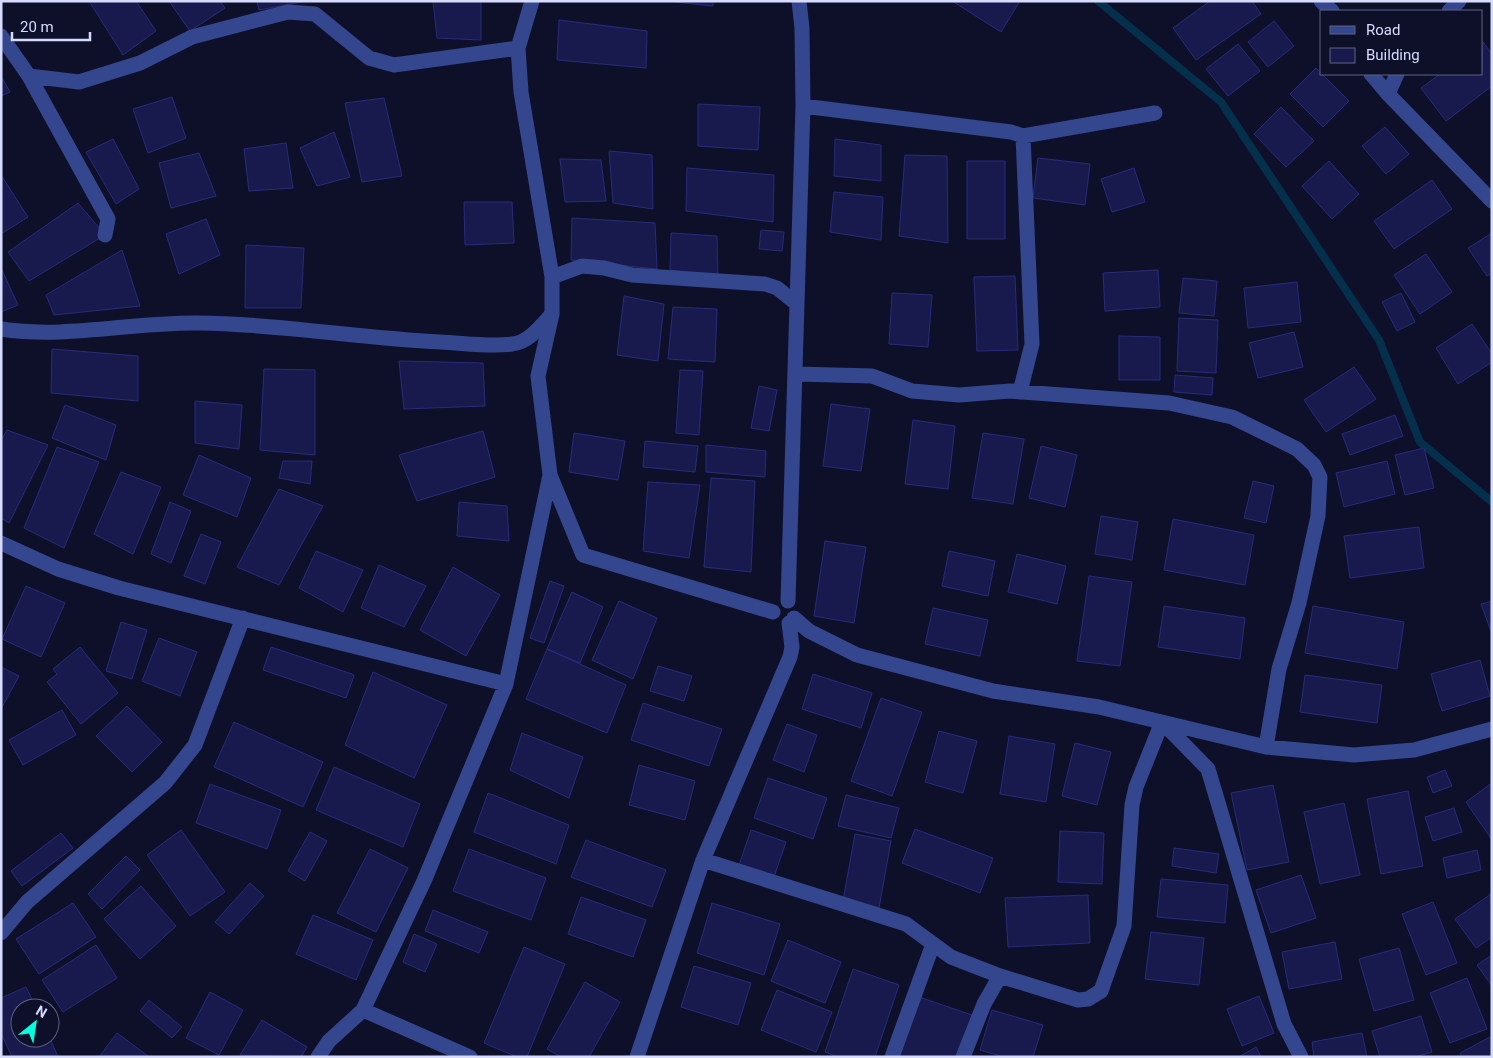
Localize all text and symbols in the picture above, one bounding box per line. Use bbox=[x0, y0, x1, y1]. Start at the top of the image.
scale bar bbox=[12, 10, 90, 42]
legend bbox=[1320, 10, 1483, 75]
text: 20 m bbox=[20, 18, 54, 36]
text: Road bbox=[1366, 21, 1400, 39]
text: Building bbox=[1366, 46, 1420, 64]
north arrow bbox=[10, 998, 60, 1048]
text: N bbox=[33, 1002, 50, 1021]

